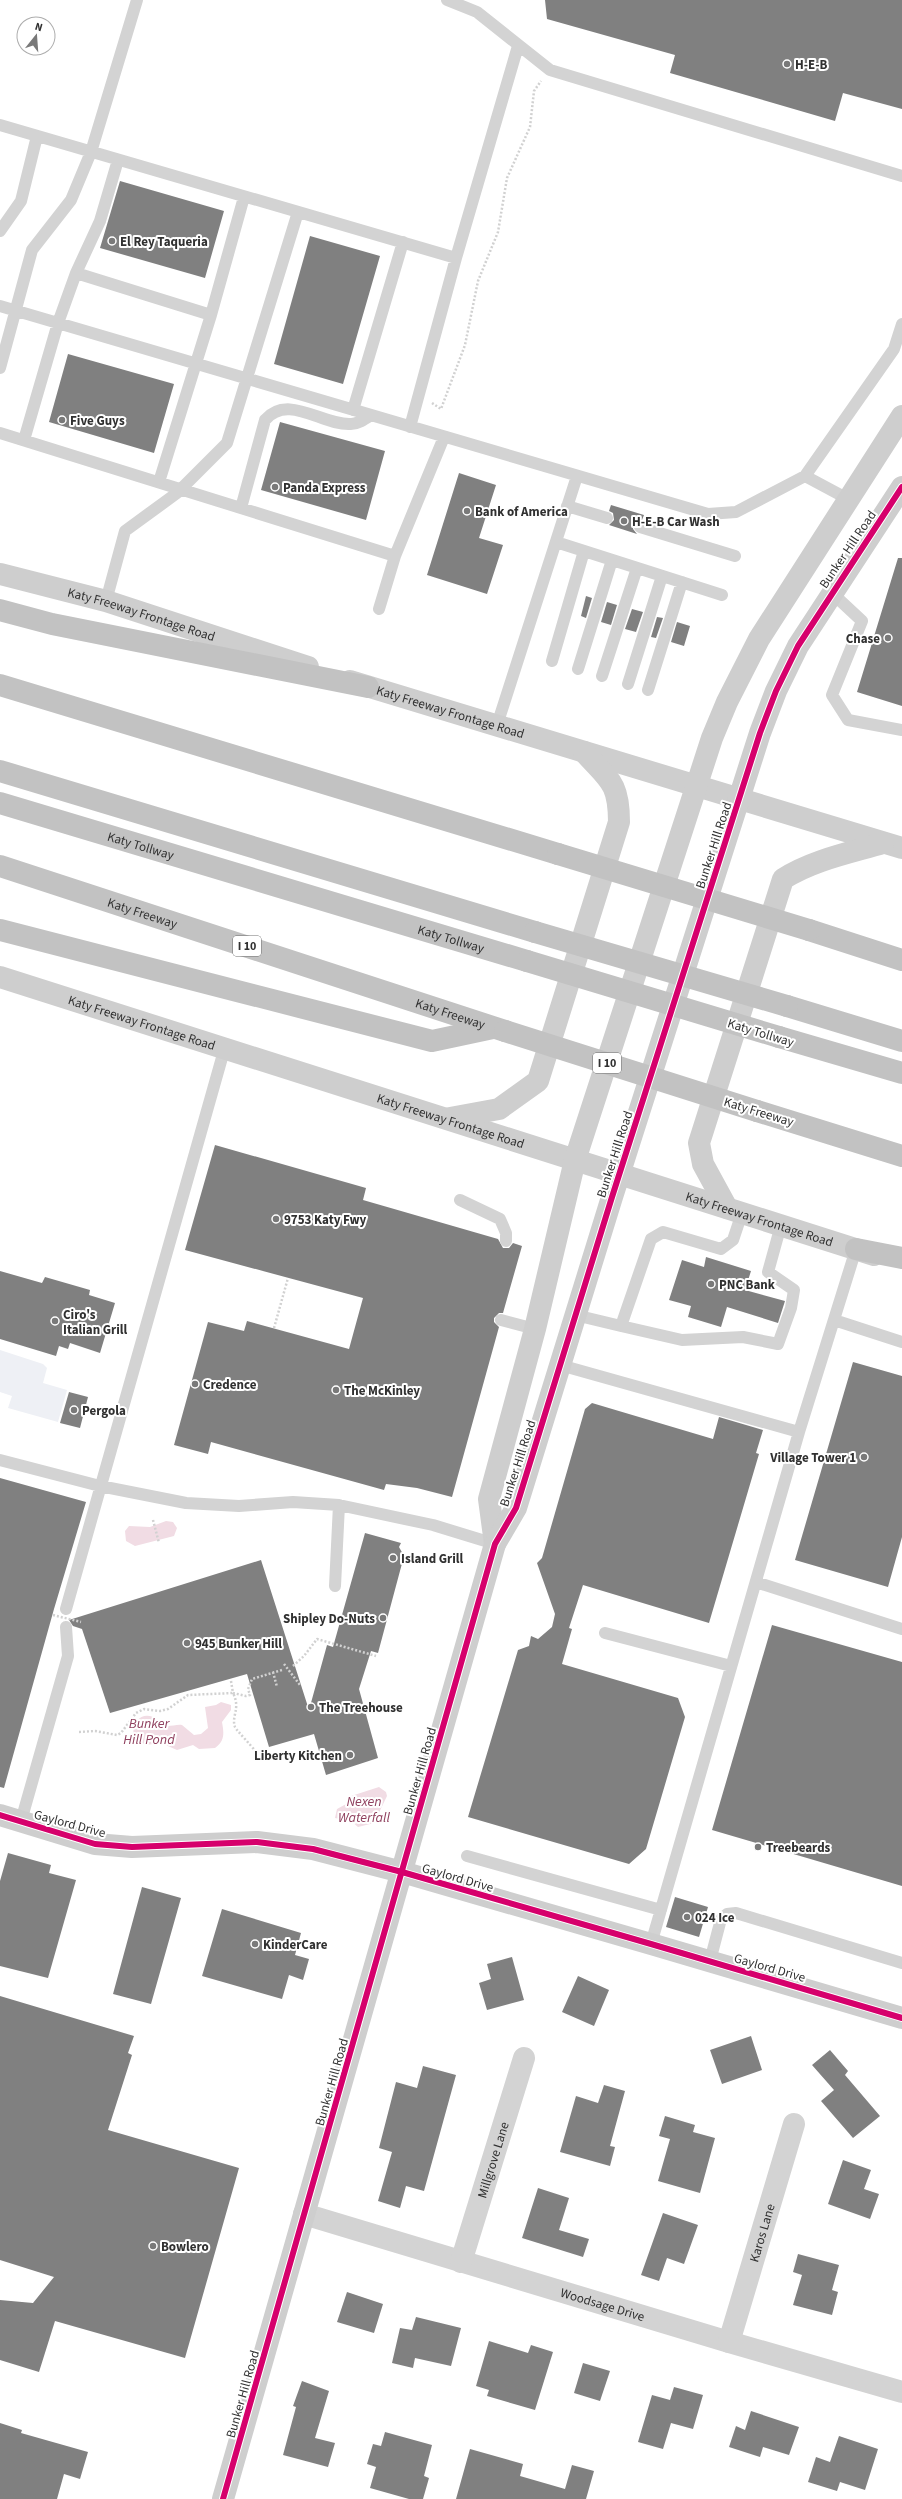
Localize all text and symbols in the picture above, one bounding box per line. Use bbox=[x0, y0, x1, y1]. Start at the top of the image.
north arrow bbox=[16, 16, 56, 56]
text: N bbox=[33, 19, 44, 35]
place label: H-E-B bbox=[795, 56, 828, 74]
marker: H-E-B bbox=[782, 59, 792, 69]
place label: El Rey Taqueria bbox=[120, 233, 208, 251]
marker: El Rey Taqueria bbox=[107, 236, 117, 246]
place label: Five Guys bbox=[70, 412, 125, 430]
marker: Five Guys bbox=[57, 415, 67, 425]
place label: Panda Express bbox=[283, 479, 366, 497]
marker: Panda Express bbox=[270, 482, 280, 492]
place label: Bank of America bbox=[475, 503, 568, 521]
marker: Bank of America bbox=[462, 506, 472, 516]
street label: Bunker Hill Road bbox=[815, 507, 881, 592]
place label: H-E-B Car Wash bbox=[632, 513, 720, 531]
marker: H-E-B Car Wash bbox=[619, 516, 629, 526]
street label: Katy Freeway Frontage Road bbox=[65, 584, 217, 646]
place label: Chase bbox=[846, 630, 880, 648]
marker: Chase bbox=[883, 633, 893, 643]
street label: Katy Freeway Frontage Road bbox=[374, 681, 526, 743]
street label: Bunker Hill Road bbox=[691, 800, 736, 891]
street label: Katy Tollway bbox=[105, 828, 176, 865]
street label: Katy Freeway bbox=[105, 894, 179, 933]
street label: Katy Tollway bbox=[415, 921, 486, 958]
road number: I 10 bbox=[233, 936, 261, 956]
street label: Katy Freeway Frontage Road bbox=[66, 991, 218, 1055]
street label: Katy Freeway bbox=[413, 994, 487, 1034]
street label: Katy Tollway bbox=[725, 1014, 796, 1052]
road number: I 10 bbox=[593, 1053, 621, 1073]
street label: Katy Freeway Frontage Road bbox=[374, 1089, 526, 1153]
street label: Katy Freeway bbox=[721, 1093, 796, 1131]
street label: Bunker Hill Road bbox=[592, 1109, 637, 1200]
street label: Katy Freeway Frontage Road bbox=[683, 1188, 835, 1251]
place label: 9753 Katy Fwy bbox=[284, 1211, 367, 1229]
marker: 9753 Katy Fwy bbox=[271, 1214, 281, 1224]
place label: PNC Bank bbox=[719, 1276, 776, 1294]
marker: PNC Bank bbox=[706, 1279, 716, 1289]
place label: Ciro's Italian Grill bbox=[63, 1306, 127, 1339]
marker: Ciro's Italian Grill bbox=[50, 1316, 60, 1326]
place label: Credence bbox=[203, 1376, 257, 1394]
marker: Credence bbox=[190, 1379, 200, 1389]
place label: The McKinley bbox=[344, 1382, 420, 1400]
marker: The McKinley bbox=[331, 1385, 341, 1395]
place label: Pergola bbox=[82, 1402, 126, 1420]
marker: Pergola bbox=[69, 1405, 79, 1415]
street label: Bunker Hill Road bbox=[495, 1418, 540, 1509]
place label: Village Tower 1 bbox=[769, 1449, 856, 1467]
marker: Village Tower 1 bbox=[859, 1452, 869, 1462]
place label: Island Grill bbox=[401, 1550, 464, 1568]
marker: Island Grill bbox=[388, 1553, 398, 1563]
place label: Shipley Do-Nuts bbox=[283, 1610, 375, 1628]
marker: Shipley Do-Nuts bbox=[378, 1613, 388, 1623]
place label: 945 Bunker Hill bbox=[195, 1635, 282, 1653]
marker: 945 Bunker Hill bbox=[182, 1638, 192, 1648]
place label: The Treehouse bbox=[319, 1699, 403, 1717]
marker: The Treehouse bbox=[306, 1702, 316, 1712]
water label: Bunker Hill Pond bbox=[123, 1714, 175, 1750]
street label: Bunker Hill Road bbox=[399, 1725, 441, 1817]
place label: Liberty Kitchen bbox=[254, 1747, 342, 1765]
marker: Liberty Kitchen bbox=[345, 1750, 355, 1760]
water label: Nexen Waterfall bbox=[338, 1792, 391, 1828]
street label: Gaylord Drive bbox=[32, 1806, 108, 1842]
place label: Treebeards bbox=[766, 1839, 831, 1857]
marker: Treebeards bbox=[753, 1842, 763, 1852]
street label: Gaylord Drive bbox=[420, 1859, 495, 1897]
place label: 024 Ice bbox=[695, 1909, 735, 1927]
marker: 024 Ice bbox=[682, 1912, 692, 1922]
place label: KinderCare bbox=[263, 1936, 328, 1954]
marker: KinderCare bbox=[250, 1939, 260, 1949]
street label: Gaylord Drive bbox=[732, 1949, 807, 1987]
street label: Bunker Hill Road bbox=[311, 2036, 353, 2128]
street label: Millgrove Lane bbox=[473, 2120, 514, 2200]
street label: Karos Lane bbox=[745, 2202, 780, 2264]
place label: Bowlero bbox=[161, 2238, 209, 2256]
marker: Bowlero bbox=[148, 2241, 158, 2251]
street label: Woodsage Drive bbox=[558, 2284, 647, 2326]
street label: Bunker Hill Road bbox=[222, 2348, 264, 2440]

